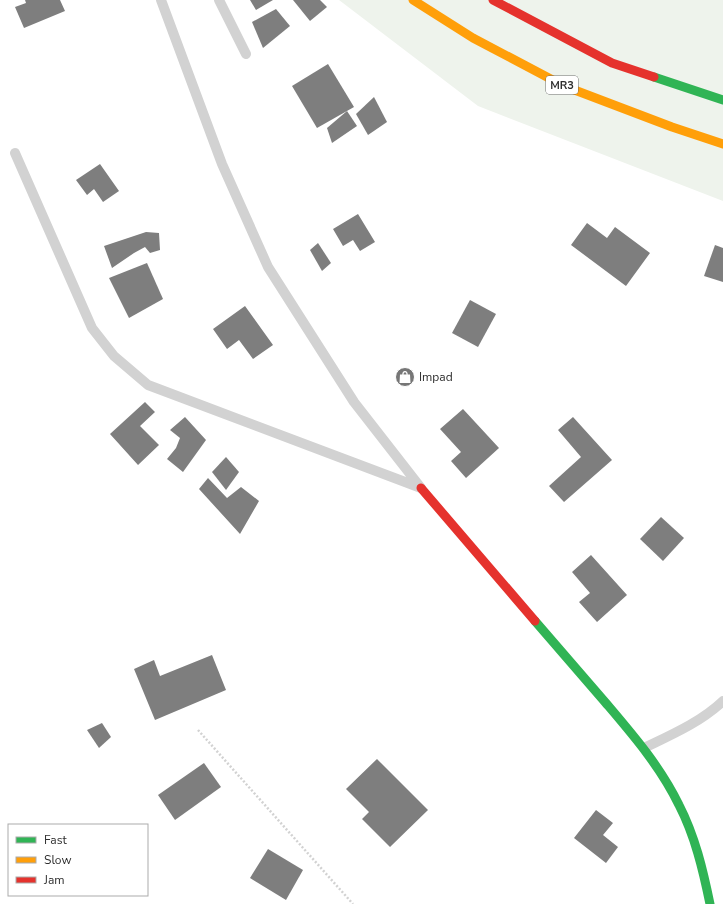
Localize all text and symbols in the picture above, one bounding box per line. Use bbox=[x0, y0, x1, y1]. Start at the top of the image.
road number: MR3 bbox=[546, 76, 578, 94]
shop icon: Impad bbox=[394, 366, 416, 388]
place label: Impad bbox=[419, 369, 453, 385]
legend bbox=[8, 824, 148, 896]
text: Fast bbox=[44, 832, 67, 848]
text: Slow bbox=[44, 852, 72, 868]
text: Jam bbox=[43, 872, 65, 888]

